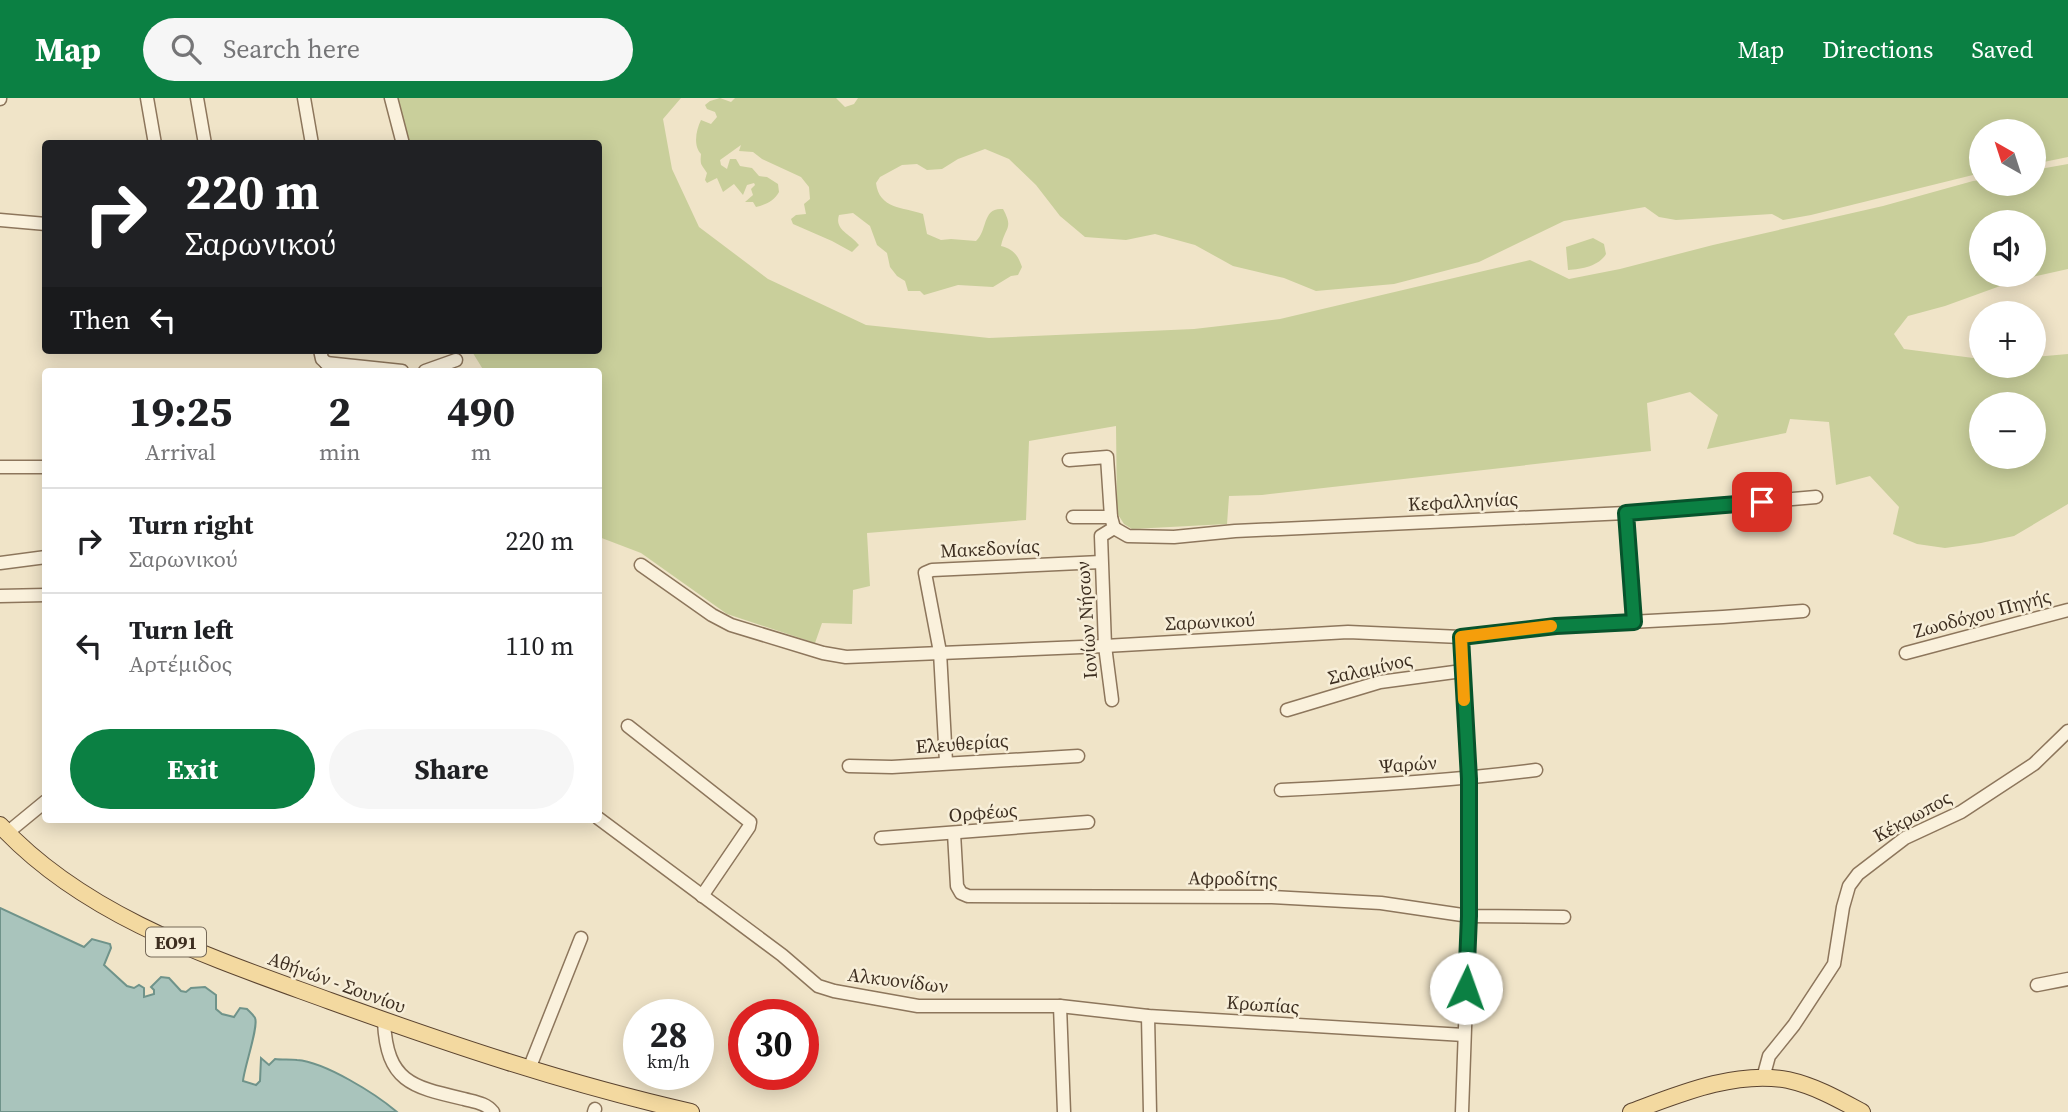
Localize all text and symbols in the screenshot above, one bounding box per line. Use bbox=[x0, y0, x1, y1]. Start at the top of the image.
search box bbox=[143, 18, 633, 81]
text: Map bbox=[35, 27, 101, 72]
icon: search bbox=[167, 30, 205, 68]
text: Search here bbox=[223, 31, 360, 67]
text: Map bbox=[1737, 33, 1784, 66]
text: Directions bbox=[1822, 33, 1933, 66]
text: Saved bbox=[1971, 33, 2033, 66]
north arrow bbox=[1969, 119, 2046, 196]
map controls bbox=[1969, 119, 2046, 469]
text: 220 m bbox=[185, 158, 320, 225]
icon: right bbox=[70, 168, 161, 259]
button: sound bbox=[1969, 210, 2046, 287]
text: Σαρωνικού bbox=[185, 222, 336, 266]
icon: left bbox=[144, 301, 182, 339]
button: + bbox=[1969, 301, 2046, 378]
text: Then bbox=[70, 302, 130, 338]
text: 19:25 bbox=[129, 382, 232, 440]
text: 2 bbox=[328, 382, 351, 440]
text: 490 bbox=[447, 382, 515, 440]
button: − bbox=[1969, 392, 2046, 469]
text: Arrival bbox=[145, 436, 216, 468]
text: min bbox=[319, 436, 360, 468]
text: m bbox=[471, 436, 492, 468]
pin bbox=[1732, 472, 1792, 532]
icon: arrive bbox=[1743, 483, 1781, 521]
street label: Κεφαλληνίας bbox=[1407, 485, 1519, 517]
text: Turn right bbox=[129, 507, 253, 543]
icon: right bbox=[70, 522, 108, 560]
text: 220 m bbox=[506, 523, 574, 559]
street label: Μακεδονίας bbox=[940, 532, 1040, 564]
text: Σαρωνικού bbox=[129, 543, 238, 575]
street label: Ιονίων Νήσων bbox=[1069, 560, 1103, 680]
street label: Ζωοδόχου Πηγής bbox=[1911, 582, 2053, 644]
street label: Σαρωνικού bbox=[1165, 606, 1255, 636]
text: Turn left bbox=[129, 612, 233, 648]
icon: left bbox=[70, 627, 108, 665]
text: 110 m bbox=[506, 628, 574, 664]
street label: Σαλαμίνος bbox=[1325, 646, 1415, 690]
text: Αρτέμιδος bbox=[129, 648, 232, 680]
street label: Ελευθερίας bbox=[915, 727, 1009, 759]
button: Exit bbox=[70, 729, 315, 809]
button: Share bbox=[329, 729, 574, 809]
street label: Ψαρών bbox=[1378, 749, 1438, 779]
street label: Κέκρωπος bbox=[1868, 784, 1956, 848]
street label: Ορφέως bbox=[948, 796, 1018, 828]
street label: Αφροδίτης bbox=[1188, 864, 1278, 892]
road number: ΕΟ91 bbox=[146, 928, 206, 956]
street label: Αθήνών - Σουνίου bbox=[265, 945, 409, 1019]
position arrow bbox=[1429, 951, 1503, 1025]
street label: Αλκυονίδων bbox=[846, 961, 950, 999]
street label: Κρωπίας bbox=[1226, 988, 1300, 1020]
speed limit sign: 30 bbox=[728, 999, 819, 1090]
text: 28 bbox=[650, 1011, 687, 1059]
text: km/h bbox=[647, 1049, 690, 1074]

